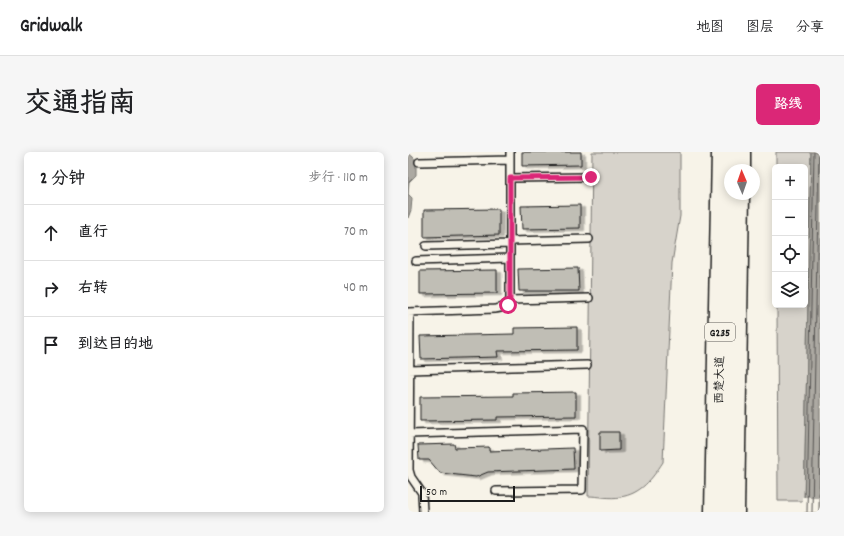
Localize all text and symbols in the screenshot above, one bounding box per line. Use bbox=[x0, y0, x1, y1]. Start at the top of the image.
text: Gridwalk bbox=[20, 14, 83, 41]
text: 地图 bbox=[696, 18, 724, 38]
text: 图层 bbox=[746, 18, 774, 38]
text: 分享 bbox=[796, 18, 824, 38]
button: 路线 bbox=[756, 84, 820, 125]
text: 交通指南 bbox=[24, 86, 136, 126]
north arrow bbox=[724, 164, 760, 200]
map controls bbox=[772, 164, 808, 308]
button: + bbox=[772, 164, 808, 200]
text: 2 分钟 bbox=[40, 168, 85, 192]
route end bbox=[582, 168, 600, 186]
text: 步行 · 110 m bbox=[308, 169, 368, 188]
button: − bbox=[772, 200, 808, 236]
icon: ahead bbox=[40, 222, 62, 244]
text: 直行 bbox=[78, 222, 108, 244]
text: 70 m bbox=[344, 223, 368, 242]
button: locate bbox=[772, 236, 808, 272]
button: layers bbox=[772, 272, 808, 308]
icon: right bbox=[40, 278, 62, 300]
text: 右转 bbox=[78, 278, 108, 300]
text: 40 m bbox=[344, 279, 368, 298]
route start bbox=[499, 296, 517, 314]
road number: G235 bbox=[705, 323, 735, 341]
icon: arrive bbox=[40, 334, 62, 356]
text: 到达目的地 bbox=[78, 334, 153, 356]
street label: 西楚大道 bbox=[712, 356, 729, 404]
scale bar bbox=[420, 484, 515, 503]
text: 50 m bbox=[426, 485, 447, 501]

